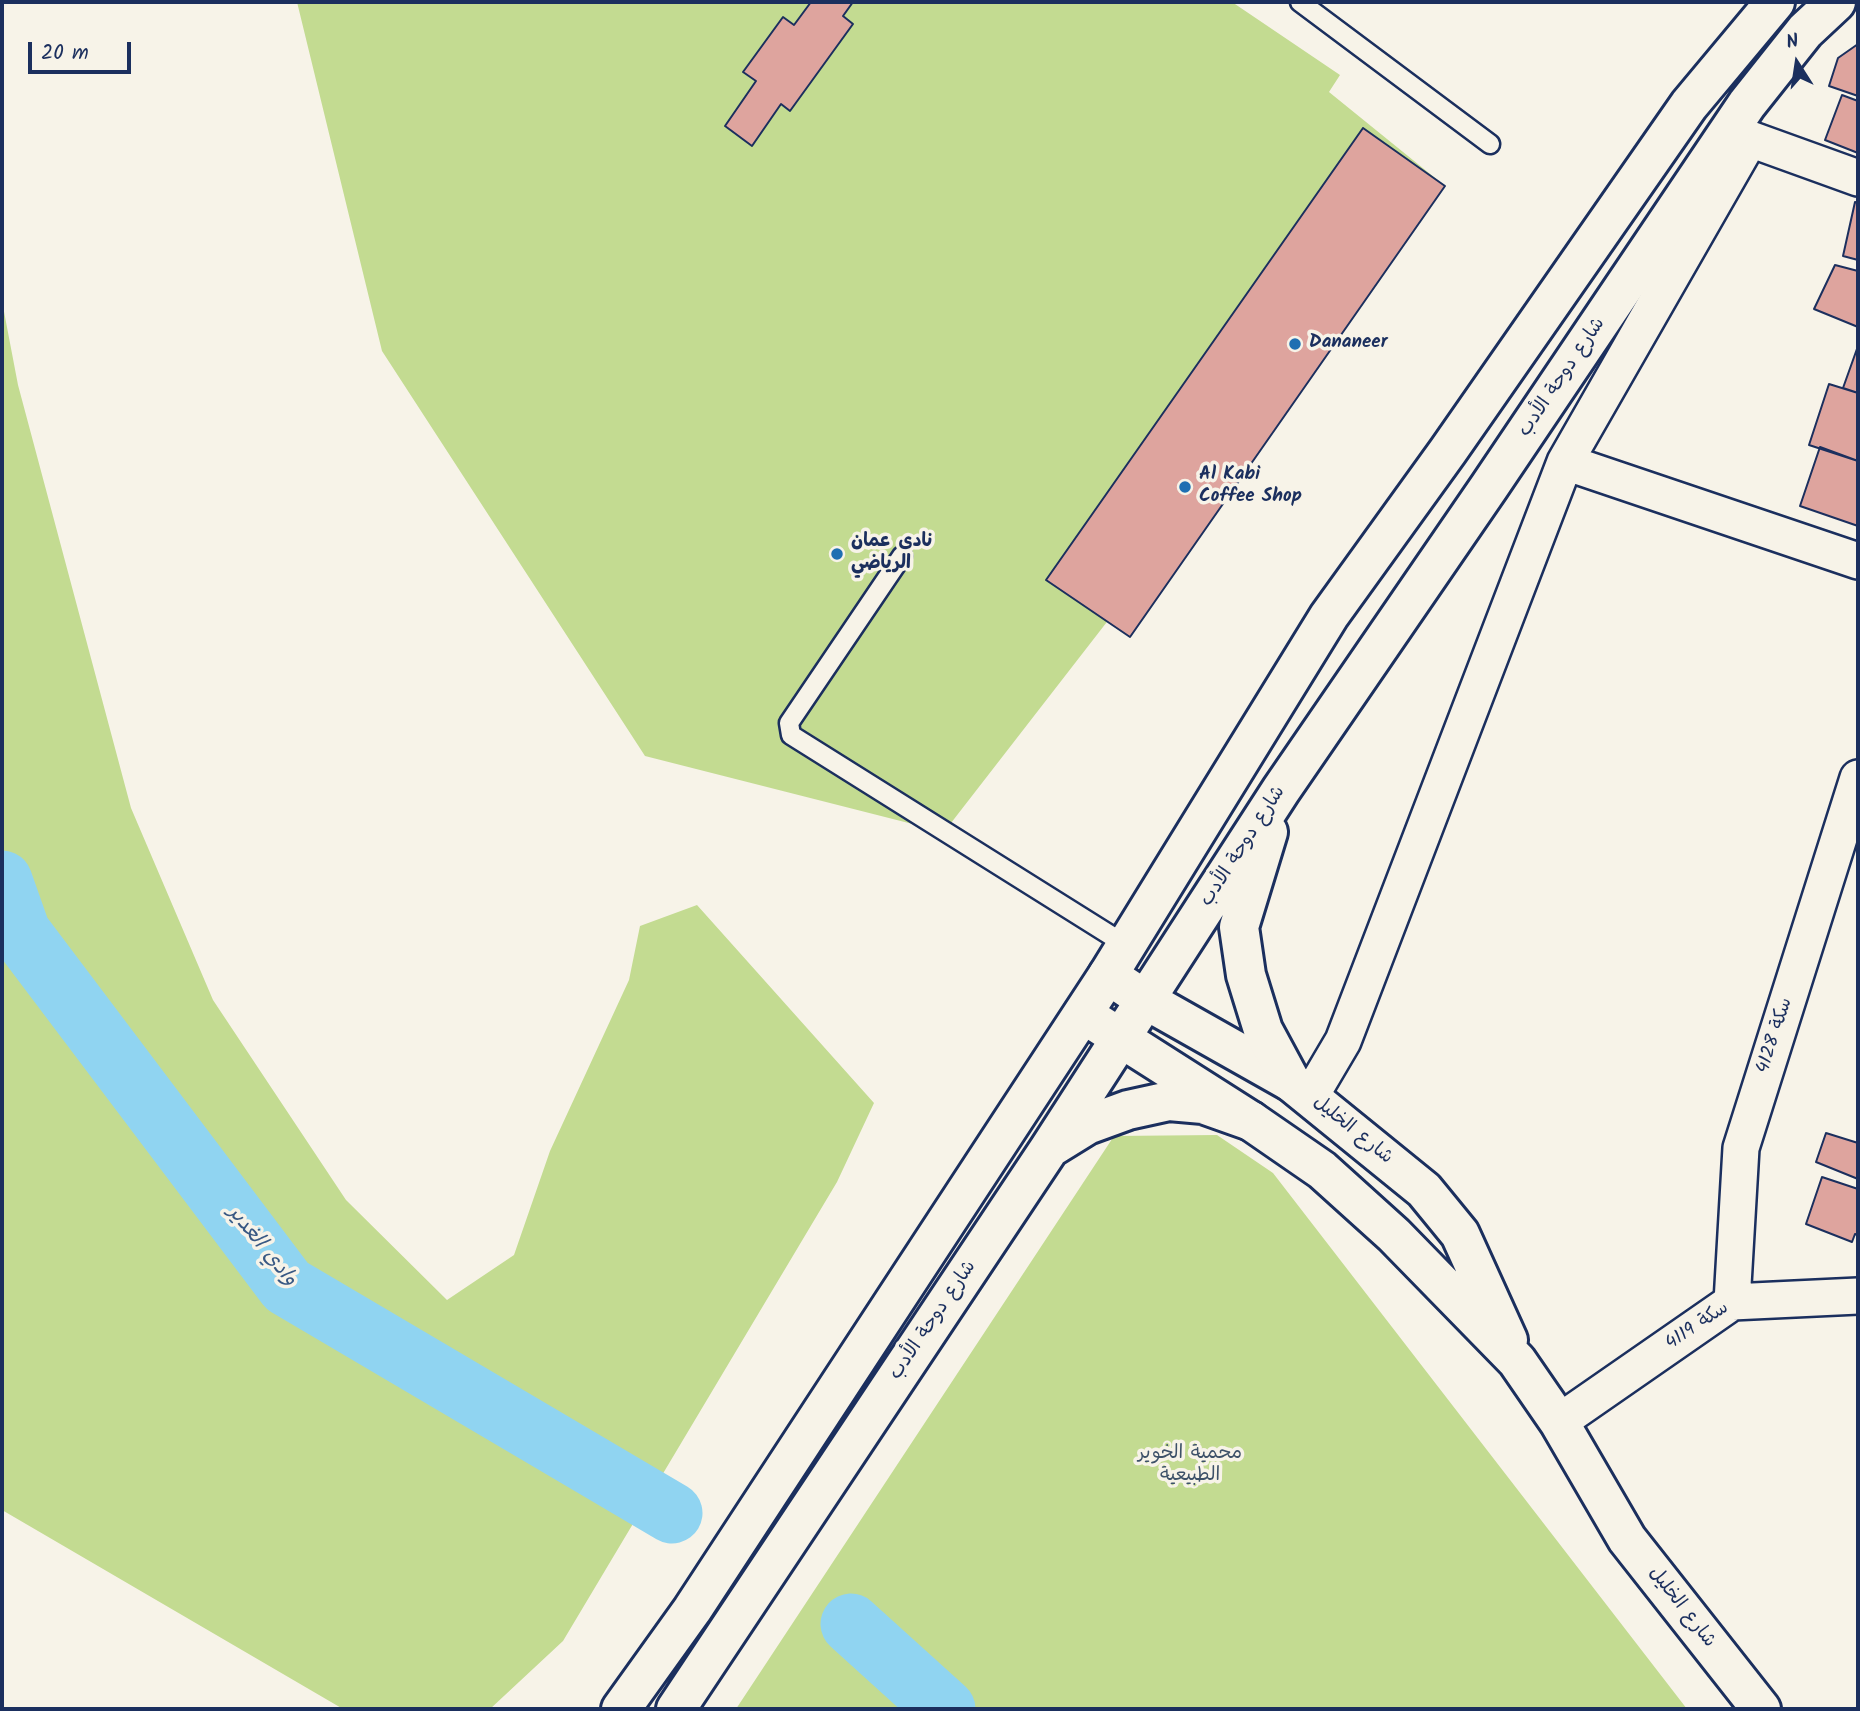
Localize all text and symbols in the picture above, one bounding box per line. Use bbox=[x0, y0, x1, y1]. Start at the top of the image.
text: N bbox=[1784, 27, 1802, 58]
scale bar bbox=[32, 28, 135, 72]
north arrow bbox=[1762, 28, 1832, 98]
text: 20 m bbox=[41, 37, 89, 70]
street label: شارع دوحة الأدب bbox=[1515, 314, 1611, 442]
place label: Dananeer bbox=[1309, 333, 1388, 355]
marker: Dananeer bbox=[1287, 336, 1303, 352]
place label: Al Kabi Coffee Shop bbox=[1199, 465, 1302, 509]
marker: Al Kabi Coffee Shop bbox=[1177, 479, 1193, 495]
place label: نادي عمان الرياضي bbox=[851, 532, 932, 576]
marker: نادي عمان الرياضي bbox=[829, 546, 845, 562]
street label: شارع دوحة الأدب bbox=[1197, 783, 1291, 911]
street label: سكة 4128 bbox=[1753, 995, 1799, 1077]
street label: شارع الخليل bbox=[1307, 1092, 1397, 1170]
water label: وادي الغدير bbox=[221, 1202, 301, 1292]
street label: شارع دوحة الأدب bbox=[886, 1257, 982, 1385]
street label: سكة 4119 bbox=[1662, 1298, 1734, 1356]
park label: محمية الخوير الطبيعية bbox=[1138, 1444, 1242, 1488]
street label: شارع الخليل bbox=[1642, 1563, 1720, 1653]

